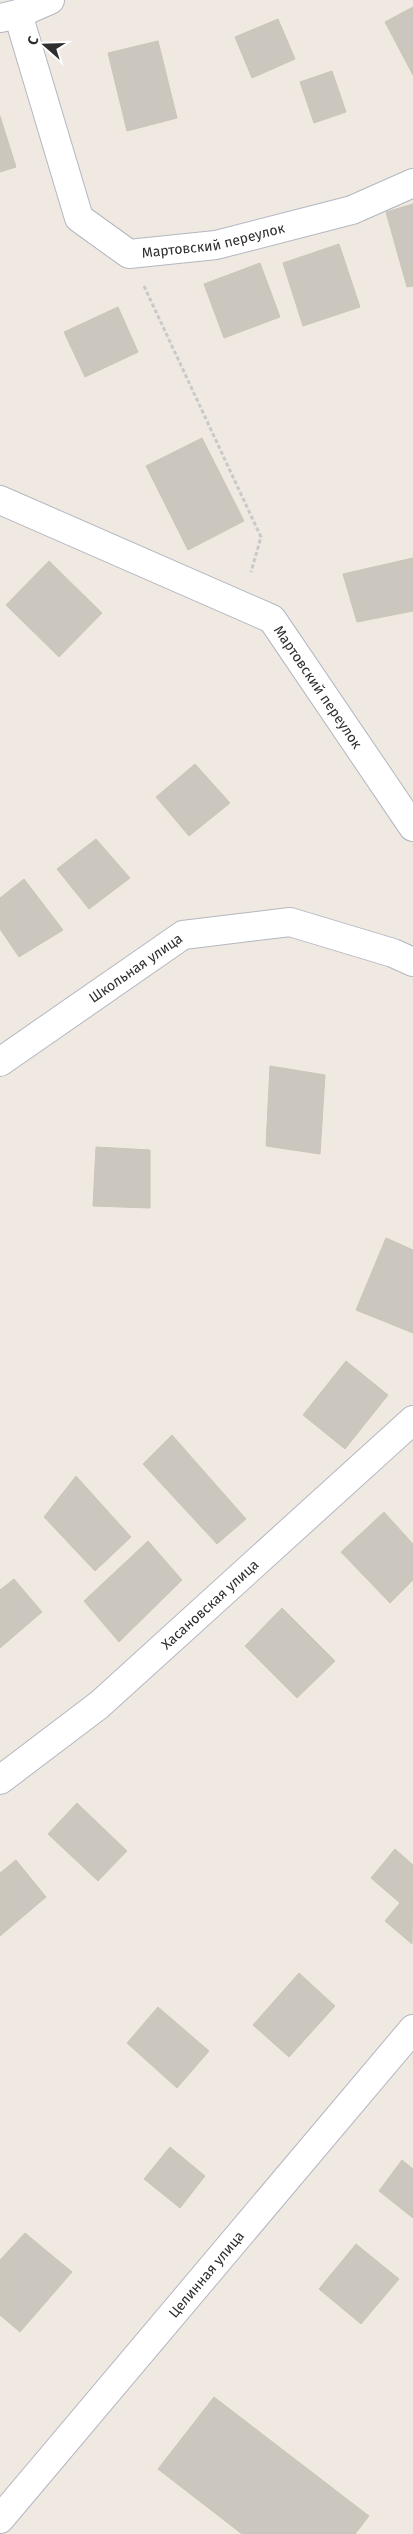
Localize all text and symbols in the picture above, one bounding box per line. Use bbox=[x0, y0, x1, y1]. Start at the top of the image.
north arrow bbox=[20, 20, 70, 70]
text: С bbox=[24, 34, 43, 47]
street label: Мартовский переулок bbox=[141, 219, 287, 262]
street label: Мартовский переулок bbox=[270, 622, 366, 753]
street label: Школьная улица bbox=[86, 930, 186, 1007]
street label: Хасановская улица bbox=[158, 1556, 262, 1653]
street label: Целинная улица bbox=[165, 2228, 248, 2321]

